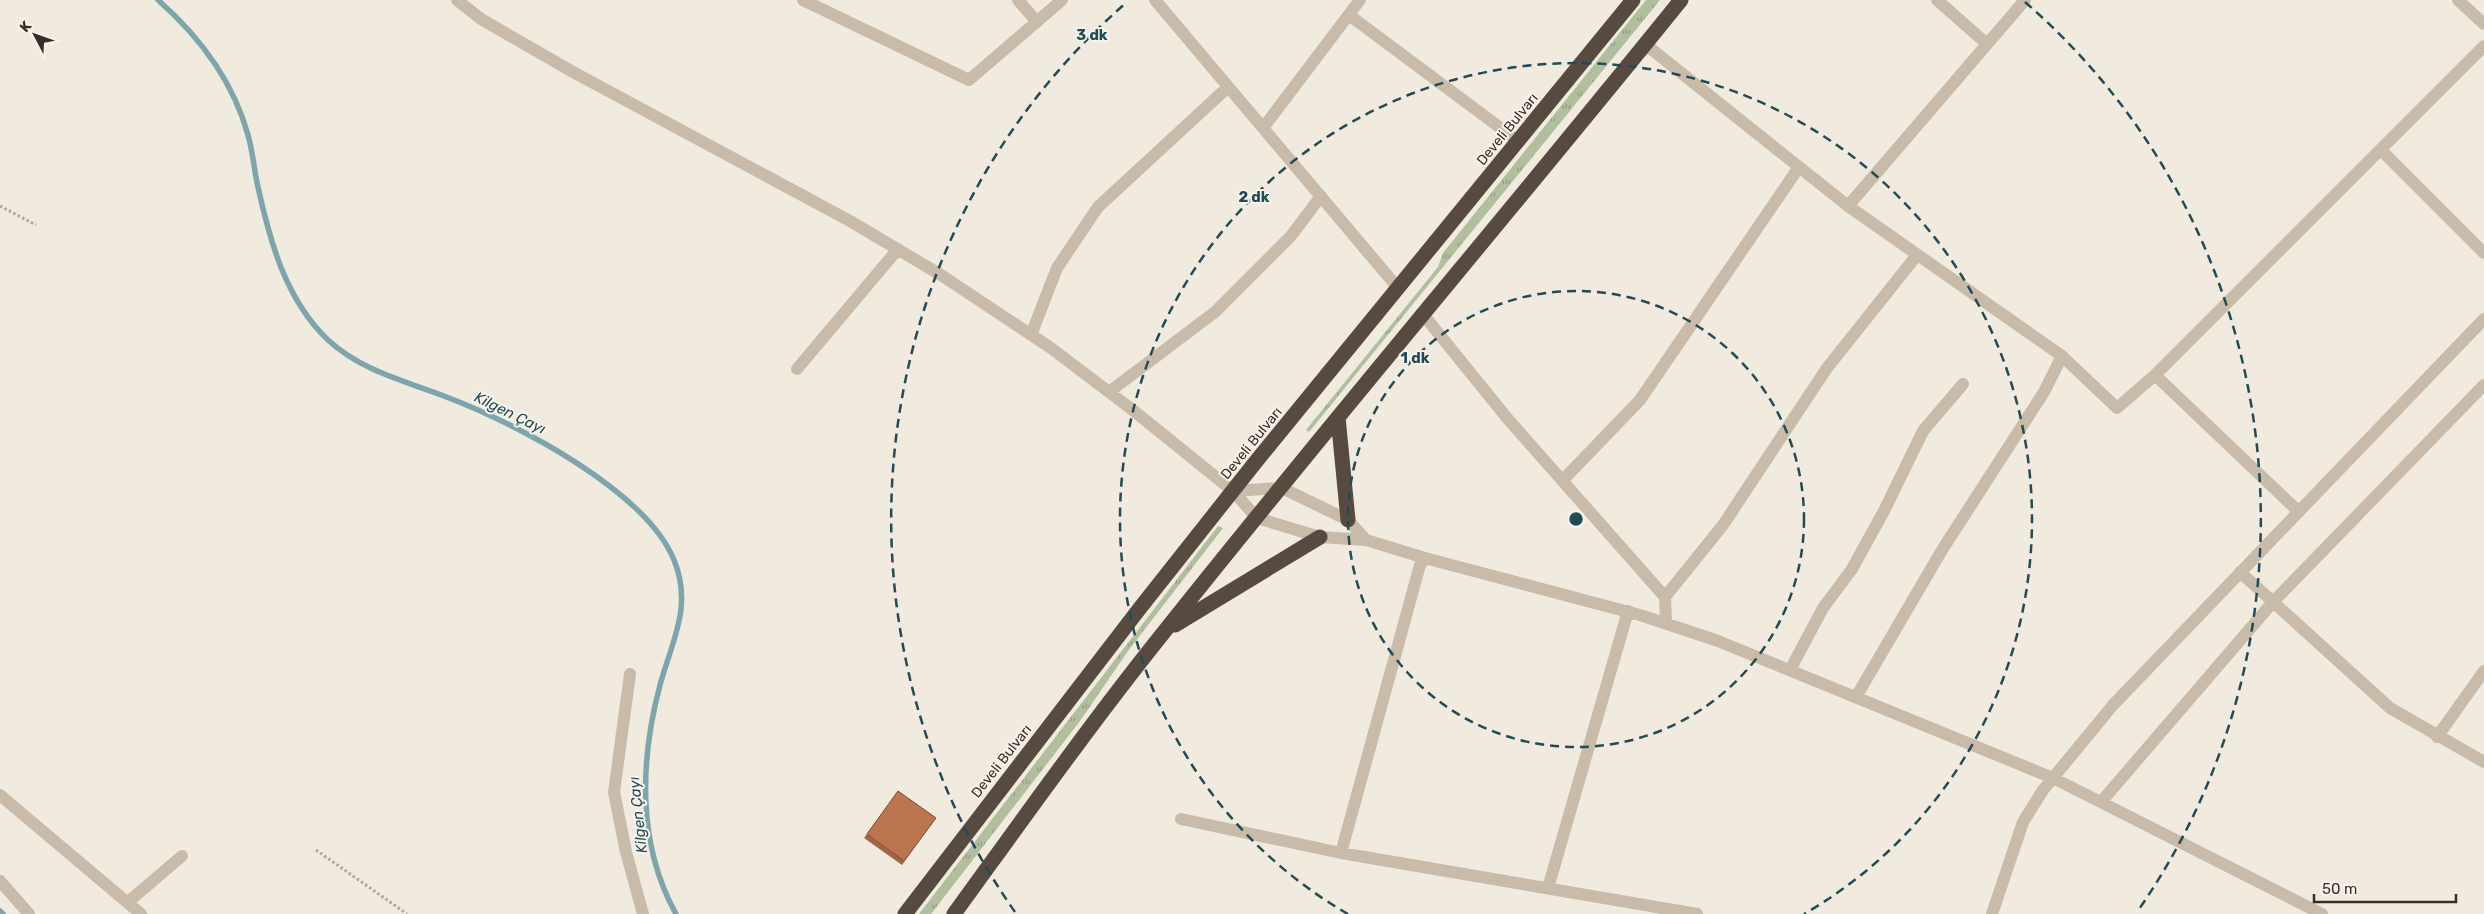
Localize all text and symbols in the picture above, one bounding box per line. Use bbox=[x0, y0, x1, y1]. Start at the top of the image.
north arrow bbox=[10, 10, 60, 60]
text: K bbox=[16, 17, 35, 36]
text: 3 dk bbox=[1076, 26, 1108, 44]
street label: Develi Bulvarı bbox=[1473, 90, 1542, 169]
text: 2 dk bbox=[1238, 188, 1270, 206]
text: 1 dk bbox=[1401, 349, 1430, 367]
water label: Kilgen Çayı bbox=[471, 388, 549, 438]
street label: Develi Bulvarı bbox=[1217, 404, 1286, 483]
centre of rings bbox=[1567, 510, 1585, 528]
street label: Develi Bulvarı bbox=[968, 721, 1035, 801]
water label: Kilgen Çayı bbox=[625, 775, 651, 854]
scale bar bbox=[2314, 872, 2456, 904]
text: 50 m bbox=[2322, 880, 2357, 898]

